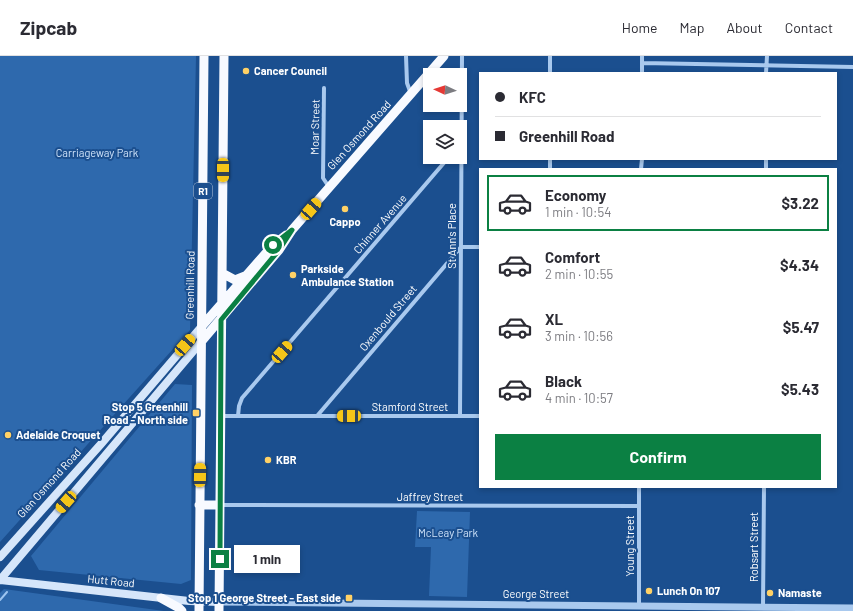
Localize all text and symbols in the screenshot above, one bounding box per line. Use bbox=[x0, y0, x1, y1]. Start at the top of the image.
text: Zipcab bbox=[20, 16, 77, 39]
text: Home bbox=[622, 19, 658, 36]
text: Map bbox=[680, 19, 704, 36]
text: About bbox=[726, 19, 763, 36]
text: Contact bbox=[785, 19, 833, 36]
place label: Cancer Council bbox=[254, 64, 327, 77]
marker: Cancer Council bbox=[241, 66, 251, 76]
north arrow bbox=[423, 68, 467, 112]
map controls bbox=[423, 68, 467, 164]
text: KFC bbox=[519, 88, 546, 106]
street label: Glen Osmond Road bbox=[324, 97, 393, 172]
street label: Moar Street bbox=[308, 99, 321, 155]
button: layers bbox=[423, 120, 467, 164]
text: Greenhill Road bbox=[519, 127, 615, 145]
park label: Carriageway Park bbox=[56, 146, 139, 159]
car bbox=[217, 158, 229, 182]
road number: R1 bbox=[194, 183, 212, 199]
icon: car bbox=[497, 185, 533, 221]
text: Economy bbox=[545, 186, 606, 204]
street label: Chinner Avenue bbox=[350, 191, 409, 256]
text: $3.22 bbox=[781, 194, 819, 212]
car bbox=[299, 196, 323, 222]
street label: St Ann's Place bbox=[445, 203, 458, 269]
marker: Cappo bbox=[340, 204, 350, 214]
text: 1 min · 10:54 bbox=[545, 204, 611, 220]
place label: Cappo bbox=[329, 215, 361, 228]
route start bbox=[264, 236, 282, 254]
icon: car bbox=[497, 247, 533, 283]
text: Comfort bbox=[545, 248, 600, 266]
street label: Greenhill Road bbox=[182, 251, 197, 319]
text: $4.34 bbox=[780, 256, 819, 274]
place label: Parkside Ambulance Station bbox=[301, 262, 394, 288]
text: 2 min · 10:55 bbox=[545, 266, 613, 282]
marker: Parkside Ambulance Station bbox=[288, 270, 298, 280]
street label: Oxenbould Street bbox=[356, 282, 419, 353]
icon: car bbox=[497, 309, 533, 345]
text: XL bbox=[545, 310, 563, 328]
text: $5.47 bbox=[783, 318, 819, 336]
text: 3 min · 10:56 bbox=[545, 328, 613, 344]
car bbox=[173, 332, 197, 358]
car bbox=[270, 339, 294, 365]
icon: car bbox=[497, 371, 533, 407]
text: Black bbox=[545, 372, 582, 390]
text: $5.43 bbox=[781, 380, 819, 398]
text: 4 min · 10:57 bbox=[545, 390, 613, 406]
place label: Stop 5 Greenhill Road - North side bbox=[104, 400, 188, 426]
street label: Stamford Street bbox=[372, 400, 448, 413]
marker: Stop 5 Greenhill Road - North side bbox=[191, 408, 201, 418]
car bbox=[337, 410, 361, 422]
place label: Adelaide Croquet bbox=[16, 428, 100, 441]
marker: Adelaide Croquet bbox=[3, 430, 13, 440]
button: Confirm bbox=[495, 434, 821, 480]
street label: Glen Osmond Road bbox=[14, 445, 83, 520]
place label: KBR bbox=[276, 453, 297, 466]
marker: KBR bbox=[263, 455, 273, 465]
car bbox=[194, 463, 206, 487]
car bbox=[54, 489, 78, 515]
street label: Jaffrey Street bbox=[397, 490, 463, 503]
street label: Robsart Street bbox=[747, 512, 760, 582]
street label: Young Street bbox=[623, 515, 636, 577]
park label: McLeay Park bbox=[418, 526, 479, 539]
callout: 1 min bbox=[234, 545, 300, 573]
route end bbox=[211, 550, 229, 568]
text: 1 min bbox=[253, 551, 281, 567]
street label: Hutt Road bbox=[87, 572, 135, 589]
place label: Lunch On 107 bbox=[657, 584, 721, 597]
marker: Lunch On 107 bbox=[644, 586, 654, 596]
place label: Namaste bbox=[778, 586, 822, 599]
street label: George Street bbox=[503, 587, 569, 600]
marker: Namaste bbox=[765, 588, 775, 598]
place label: Stop 1 George Street - East side bbox=[188, 591, 341, 604]
marker: Stop 1 George Street - East side bbox=[344, 593, 354, 603]

